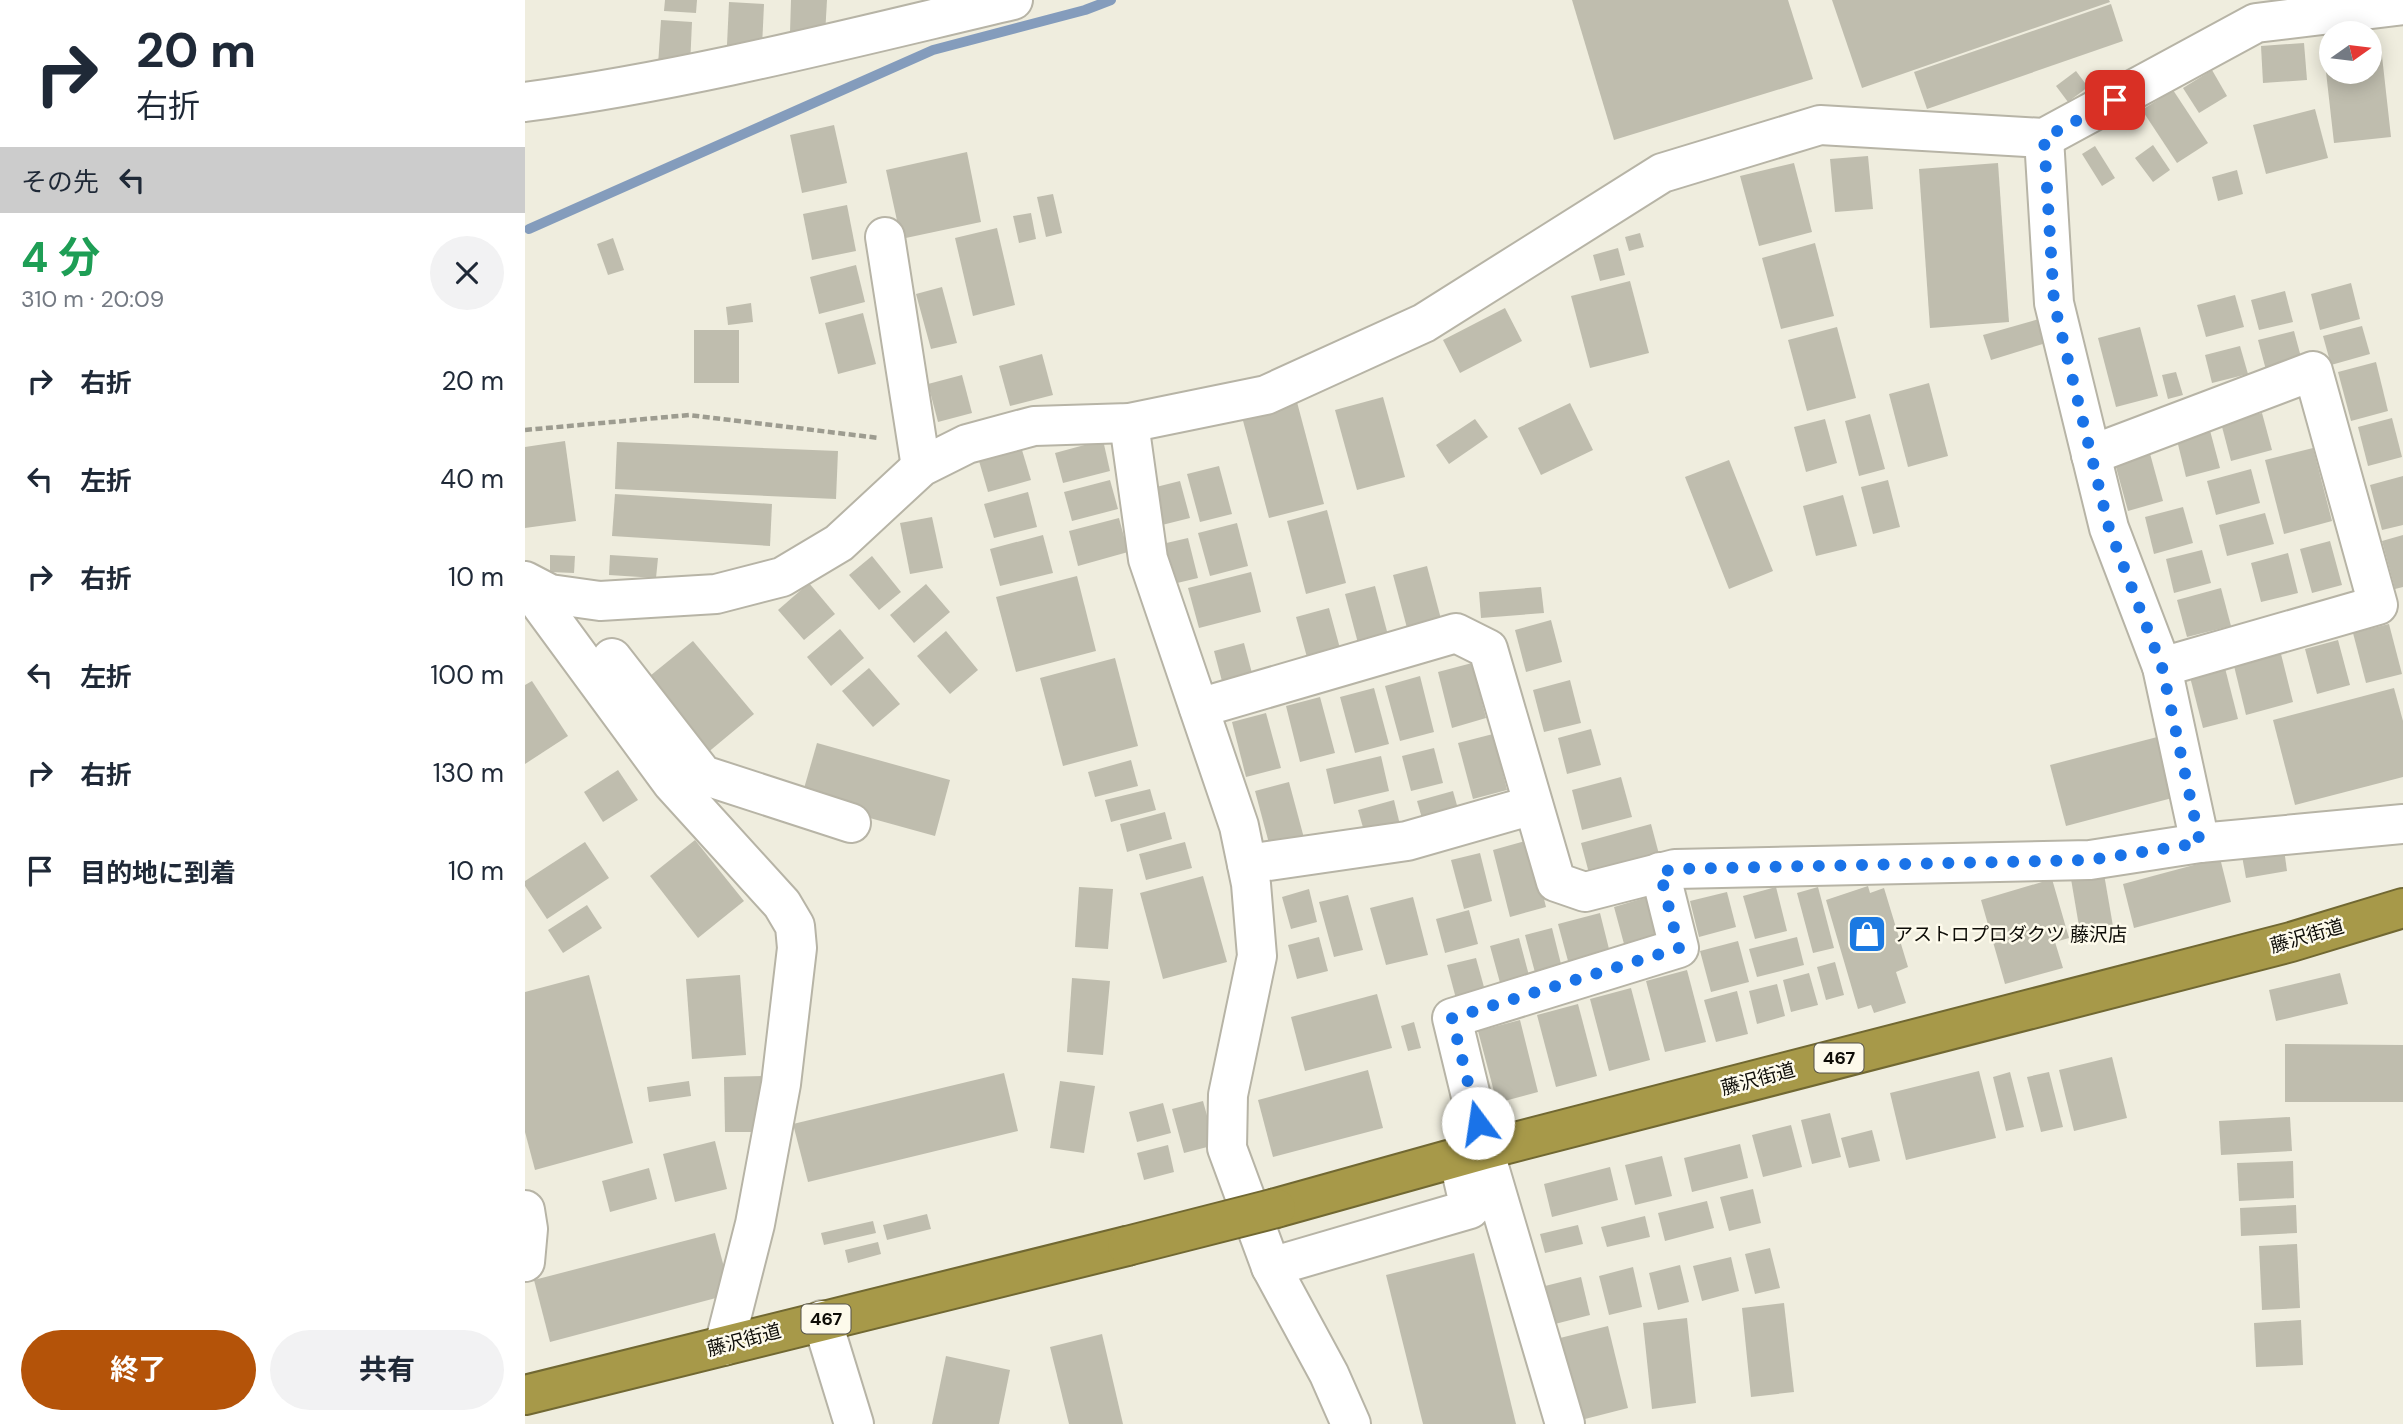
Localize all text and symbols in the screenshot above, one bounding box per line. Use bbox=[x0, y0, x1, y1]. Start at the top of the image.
text: 20 m bbox=[136, 18, 256, 82]
north arrow bbox=[2319, 21, 2382, 84]
map controls bbox=[2319, 21, 2382, 84]
icon: right bbox=[21, 28, 112, 119]
pin bbox=[2085, 70, 2145, 130]
icon: arrive bbox=[2096, 81, 2134, 119]
text: 右折 bbox=[136, 85, 200, 127]
icon: left bbox=[113, 161, 151, 199]
text: その先 bbox=[21, 165, 99, 199]
text: 4 分 bbox=[21, 230, 100, 285]
button: close bbox=[430, 236, 504, 310]
text: 310 m · 20:09 bbox=[21, 284, 164, 314]
icon: right bbox=[21, 362, 59, 400]
text: 20 m bbox=[441, 364, 504, 398]
text: 右折 bbox=[80, 366, 132, 400]
icon: left bbox=[21, 460, 59, 498]
text: 40 m bbox=[440, 462, 504, 496]
text: 左折 bbox=[80, 464, 132, 498]
icon: right bbox=[21, 558, 59, 596]
text: 10 m bbox=[448, 560, 504, 594]
text: 右折 bbox=[80, 562, 132, 596]
icon: left bbox=[21, 656, 59, 694]
text: 100 m bbox=[430, 658, 504, 692]
text: 左折 bbox=[80, 660, 132, 694]
icon: right bbox=[21, 754, 59, 792]
text: 130 m bbox=[433, 756, 504, 790]
text: 右折 bbox=[80, 758, 132, 792]
icon: arrive bbox=[21, 852, 59, 890]
text: 10 m bbox=[448, 854, 504, 888]
text: 目的地に到着 bbox=[80, 856, 236, 890]
shop icon: アストロプロダクツ 藤沢店 bbox=[1846, 913, 1888, 955]
street label: 藤沢街道 bbox=[2267, 914, 2347, 958]
place label: アストロプロダクツ 藤沢店 bbox=[1894, 922, 2127, 947]
road number: 467 bbox=[1815, 1044, 1863, 1072]
street label: 藤沢街道 bbox=[1718, 1057, 1798, 1101]
position arrow bbox=[1441, 1086, 1515, 1160]
road number: 467 bbox=[801, 1304, 851, 1334]
street label: 藤沢街道 bbox=[704, 1318, 784, 1362]
button: 終了 bbox=[21, 1330, 256, 1410]
button: 共有 bbox=[270, 1330, 504, 1410]

